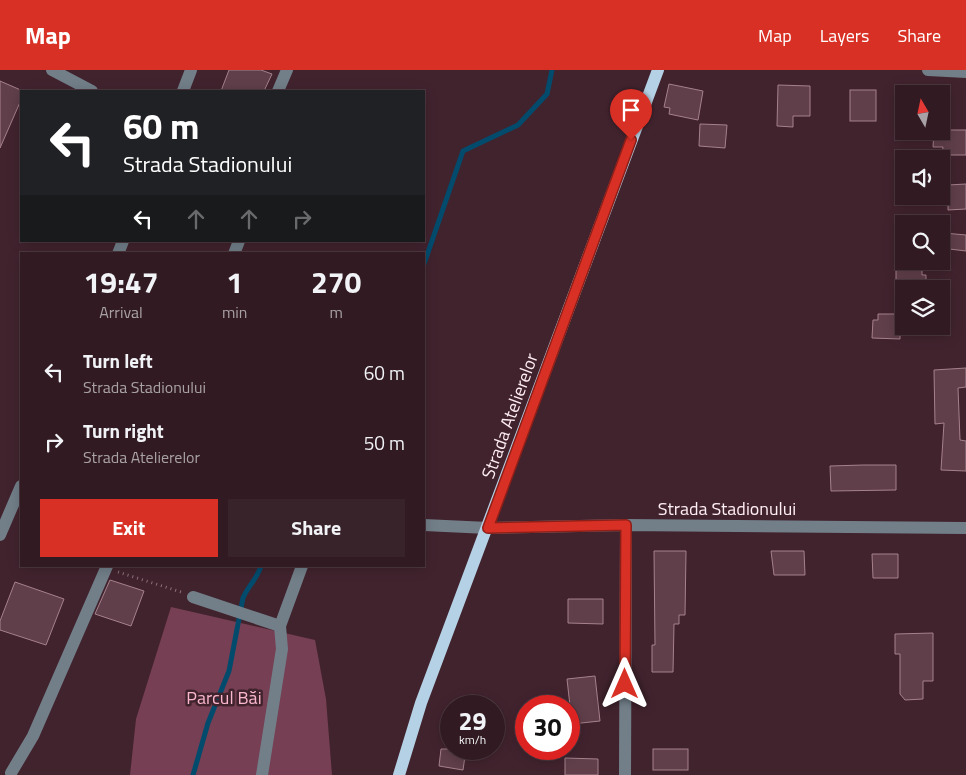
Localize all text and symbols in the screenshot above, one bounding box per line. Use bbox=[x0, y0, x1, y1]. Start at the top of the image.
text: Map bbox=[25, 17, 71, 53]
text: Map bbox=[758, 22, 792, 49]
text: Layers bbox=[820, 22, 869, 49]
text: Share bbox=[897, 22, 941, 49]
north arrow bbox=[895, 85, 950, 140]
map controls bbox=[895, 85, 950, 335]
pin bbox=[610, 89, 652, 140]
icon: arrive bbox=[617, 96, 645, 124]
text: 60 m bbox=[123, 99, 199, 153]
icon: left bbox=[40, 110, 105, 175]
text: Strada Stadionului bbox=[123, 147, 292, 181]
button: sound bbox=[895, 150, 950, 205]
icon: left bbox=[129, 205, 157, 233]
icon: ahead bbox=[182, 205, 210, 233]
icon: ahead bbox=[235, 205, 263, 233]
icon: right bbox=[288, 205, 316, 233]
button: search bbox=[895, 215, 950, 270]
text: 19:47 bbox=[84, 259, 158, 305]
text: 1 bbox=[226, 259, 243, 305]
text: 270 bbox=[311, 259, 361, 305]
button: layers bbox=[895, 280, 950, 335]
text: Arrival bbox=[99, 300, 143, 324]
text: min bbox=[222, 300, 247, 324]
text: m bbox=[330, 300, 343, 324]
text: Turn left bbox=[83, 346, 153, 375]
street label: Strada Atelierelor bbox=[474, 349, 545, 482]
icon: left bbox=[40, 358, 68, 386]
text: 60 m bbox=[364, 358, 405, 387]
text: Strada Stadionului bbox=[83, 375, 206, 399]
text: Turn right bbox=[83, 416, 164, 445]
icon: right bbox=[40, 428, 68, 456]
text: 50 m bbox=[364, 428, 405, 457]
text: Strada Atelierelor bbox=[83, 445, 200, 469]
street label: Strada Stadionului bbox=[658, 495, 796, 522]
button: Exit bbox=[40, 499, 218, 557]
button: Share bbox=[228, 499, 405, 557]
position arrow bbox=[598, 657, 650, 709]
park label: Parcul Băi bbox=[186, 684, 262, 711]
speed limit sign: 30 bbox=[515, 695, 580, 760]
text: 29 bbox=[458, 702, 487, 740]
text: km/h bbox=[459, 730, 486, 749]

